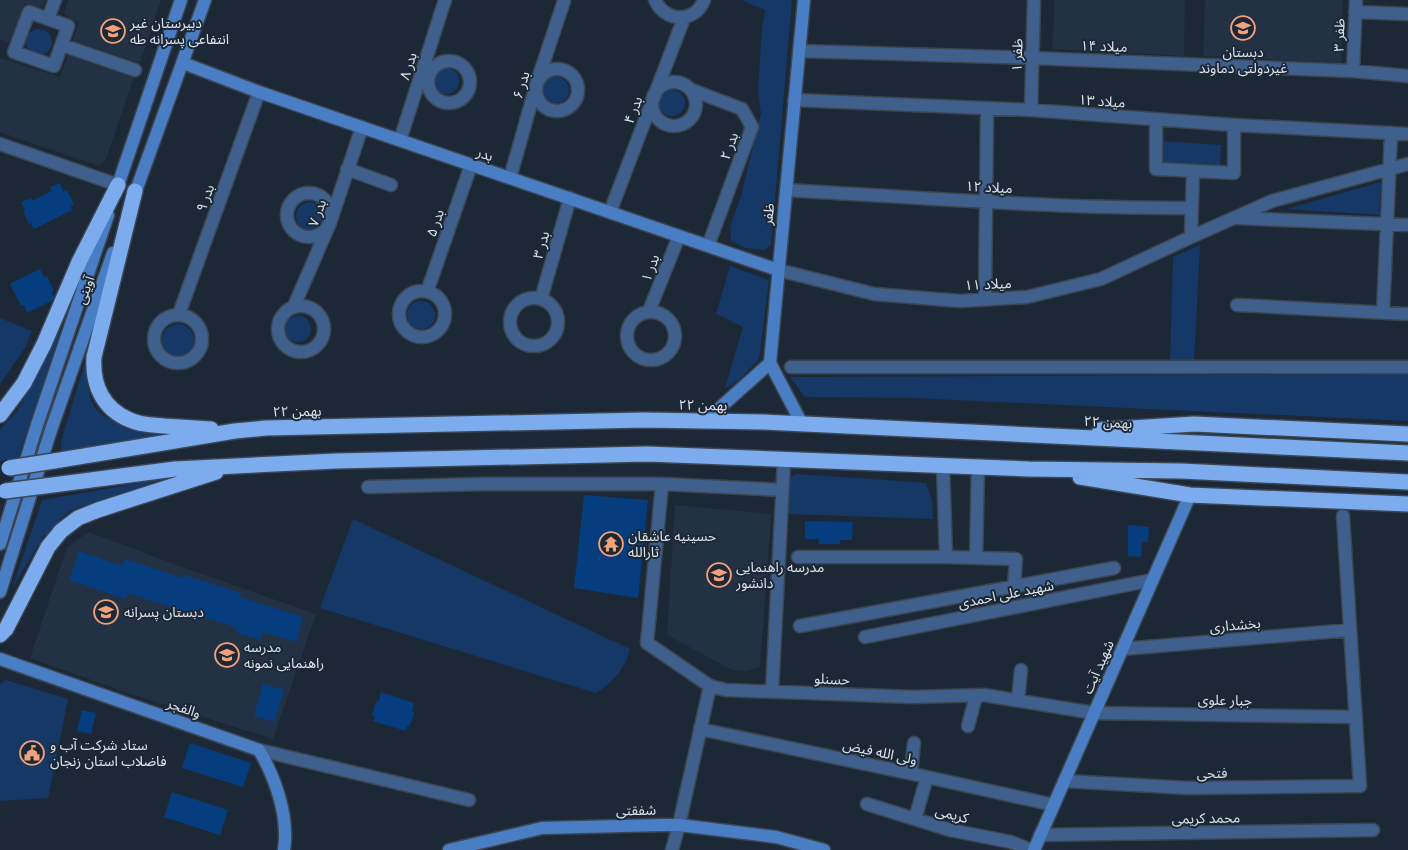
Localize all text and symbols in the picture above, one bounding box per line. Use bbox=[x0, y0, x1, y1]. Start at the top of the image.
place label: دبیرستان غیر انتفاعی پسرانه طه bbox=[129, 15, 229, 49]
school or university icon: دبستان غیردولتی دماوند bbox=[1230, 15, 1256, 41]
school or university icon: دبیرستان غیر انتفاعی پسرانه طه bbox=[100, 18, 126, 44]
street label: ظفر ۳ bbox=[1330, 18, 1349, 52]
street label: میلاد ۱۴ bbox=[1080, 37, 1128, 56]
street label: ظفر ۱ bbox=[1008, 38, 1027, 72]
place label: دبستان غیردولتی دماوند bbox=[1199, 44, 1287, 77]
street label: بدر ۸ bbox=[396, 50, 421, 82]
street label: بدر ۶ bbox=[509, 69, 534, 101]
street label: میلاد ۱۳ bbox=[1078, 91, 1126, 112]
street label: بدر ۴ bbox=[621, 94, 646, 126]
street label: بدر ۲ bbox=[717, 130, 742, 162]
street label: بدر bbox=[473, 143, 496, 165]
street label: میلاد ۱۲ bbox=[965, 178, 1013, 197]
street label: بدر ۹ bbox=[193, 182, 218, 214]
street label: بدر ۷ bbox=[305, 197, 330, 229]
street label: ظفر bbox=[759, 202, 778, 227]
street label: بدر ۵ bbox=[423, 207, 448, 239]
street label: بدر ۳ bbox=[529, 229, 554, 261]
street label: بدر ۱ bbox=[638, 252, 663, 284]
street label: آوینی bbox=[73, 273, 99, 307]
street label: میلاد ۱۱ bbox=[964, 275, 1012, 294]
street label: ۲۲ بهمن bbox=[679, 397, 728, 414]
street label: ۲۲ بهمن bbox=[273, 403, 322, 420]
street label: ۲۲ بهمن bbox=[1083, 413, 1133, 432]
place label: حسینیه عاشقان ثارالله bbox=[628, 528, 716, 561]
temple icon: حسینیه عاشقان ثارالله bbox=[598, 531, 624, 557]
place label: مدرسه راهنمایی دانشور bbox=[735, 559, 824, 592]
school or university icon: مدرسه راهنمایی دانشور bbox=[706, 562, 732, 588]
street label: شهید علی احمدی bbox=[957, 577, 1055, 612]
school or university icon: دبستان پسرانه bbox=[93, 599, 119, 625]
place label: دبستان پسرانه bbox=[124, 604, 204, 622]
street label: بخشداری bbox=[1209, 615, 1261, 636]
street label: شهید آیت bbox=[1079, 638, 1118, 697]
place label: مدرسه راهنمایی نمونه bbox=[244, 639, 324, 672]
school or university icon: مدرسه راهنمایی نمونه bbox=[214, 642, 240, 668]
street label: حسنلو bbox=[814, 670, 850, 689]
street label: جبار علوی bbox=[1198, 692, 1252, 709]
street label: والفجر bbox=[164, 694, 203, 722]
street label: ولی الله فیض bbox=[841, 736, 919, 769]
place label: ستاد شرکت آب و فاضلاب استان زنجان bbox=[50, 737, 166, 770]
public building icon: ستاد شرکت آب و فاضلاب استان زنجان bbox=[19, 740, 45, 766]
street label: فتحی bbox=[1197, 765, 1228, 782]
street label: شفقتی bbox=[616, 802, 656, 819]
street label: کریمی bbox=[933, 802, 970, 827]
street label: محمد کریمی bbox=[1171, 809, 1241, 828]

